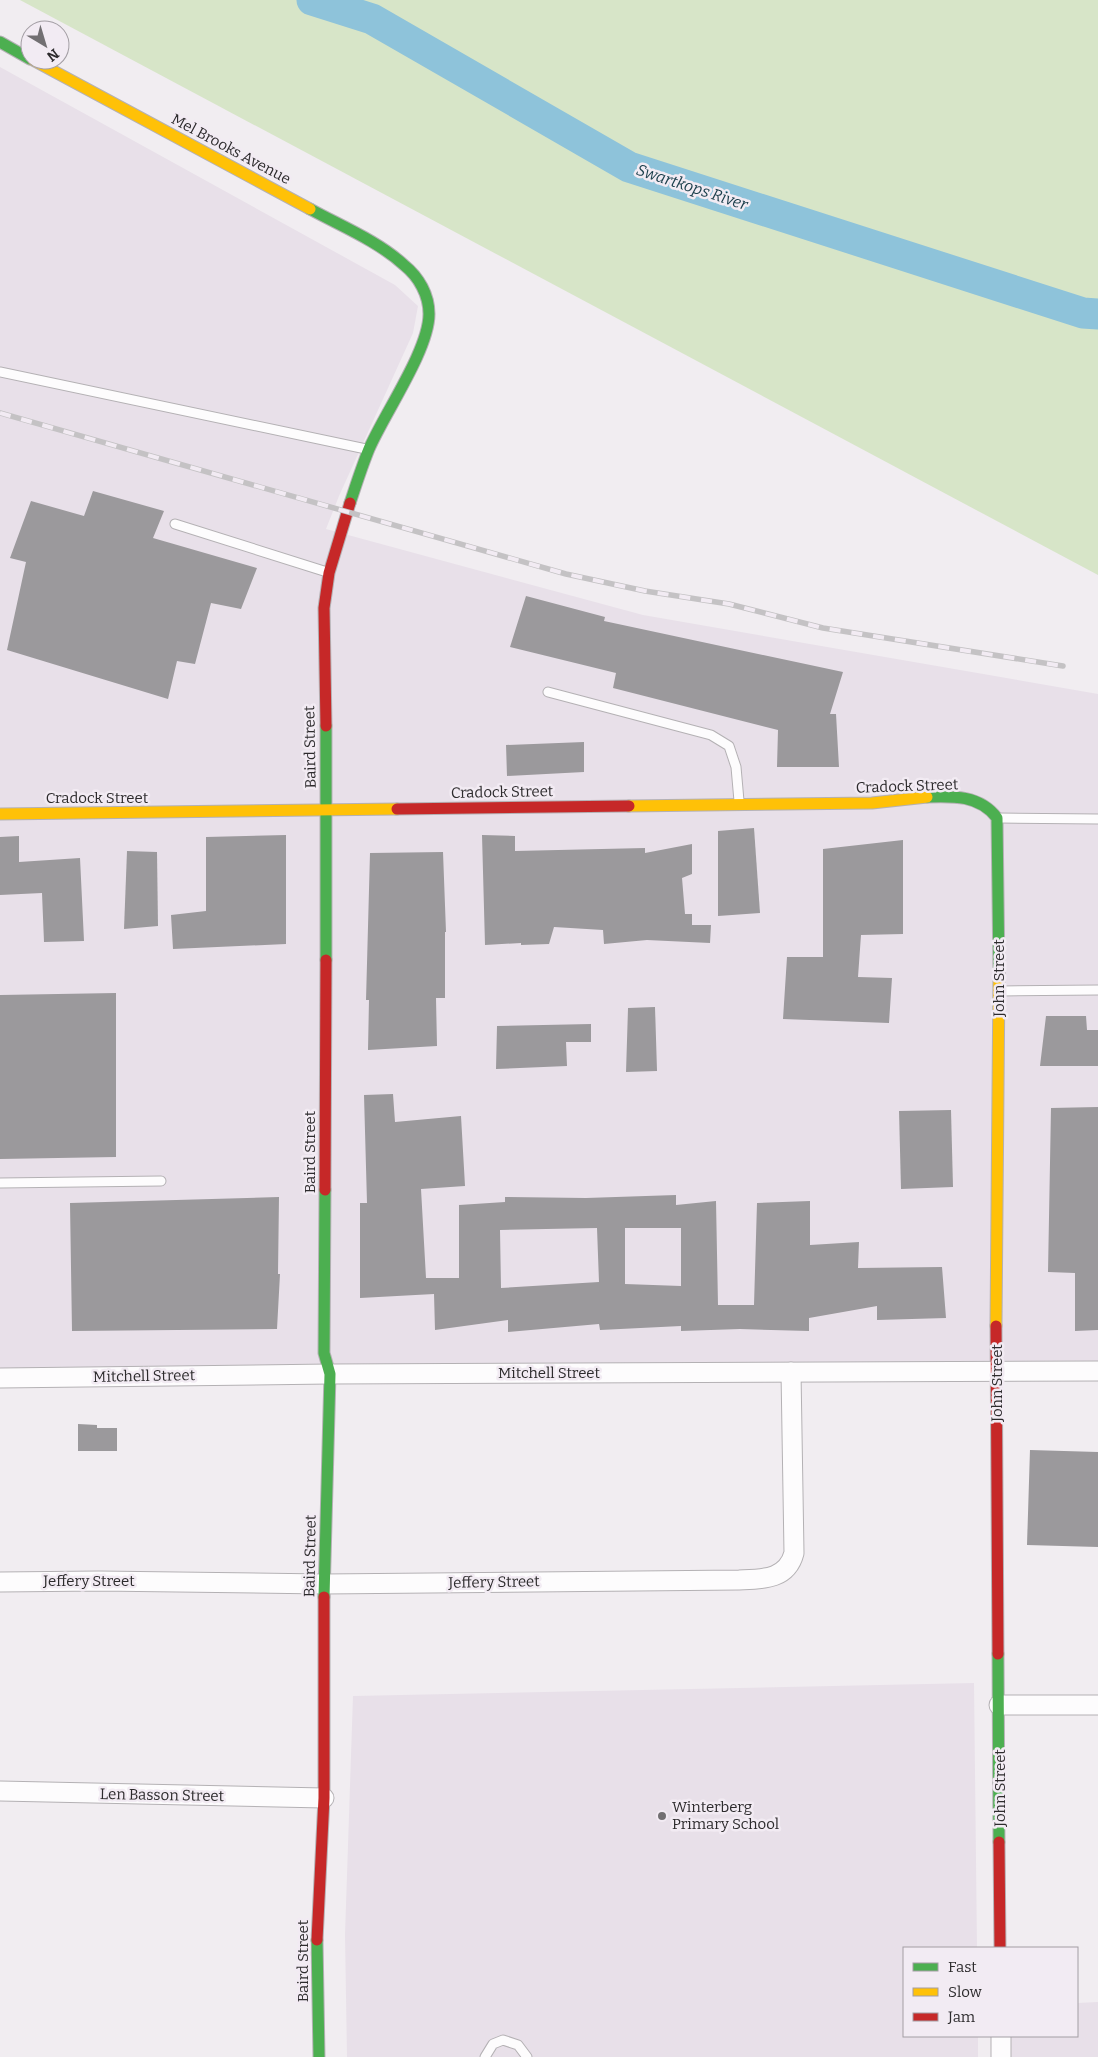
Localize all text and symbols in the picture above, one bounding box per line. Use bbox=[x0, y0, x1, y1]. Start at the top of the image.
north arrow bbox=[20, 20, 70, 70]
text: N bbox=[43, 45, 62, 65]
street label: Mel Brooks Avenue bbox=[168, 110, 294, 188]
water label: Swartkops River bbox=[634, 160, 751, 214]
street label: Baird Street bbox=[300, 705, 320, 788]
street label: Cradock Street bbox=[856, 775, 959, 797]
street label: Cradock Street bbox=[451, 782, 554, 802]
street label: Cradock Street bbox=[46, 789, 149, 807]
street label: John Street bbox=[990, 939, 1008, 1018]
street label: Baird Street bbox=[301, 1110, 319, 1193]
street label: John Street bbox=[988, 1344, 1006, 1423]
street label: Mitchell Street bbox=[498, 1364, 601, 1382]
street label: Mitchell Street bbox=[93, 1366, 196, 1386]
street label: Baird Street bbox=[300, 1514, 320, 1597]
street label: Jeffery Street bbox=[42, 1572, 135, 1590]
street label: Jeffery Street bbox=[447, 1572, 540, 1592]
street label: John Street bbox=[991, 1749, 1009, 1828]
street label: Len Basson Street bbox=[100, 1785, 225, 1805]
place label: Winterberg Primary School bbox=[672, 1798, 779, 1833]
marker: Winterberg Primary School bbox=[656, 1810, 668, 1822]
street label: Baird Street bbox=[294, 1919, 312, 2002]
legend bbox=[903, 1947, 1078, 2037]
text: Fast bbox=[948, 1958, 977, 1976]
text: Slow bbox=[948, 1983, 983, 2001]
text: Jam bbox=[947, 2008, 976, 2026]

